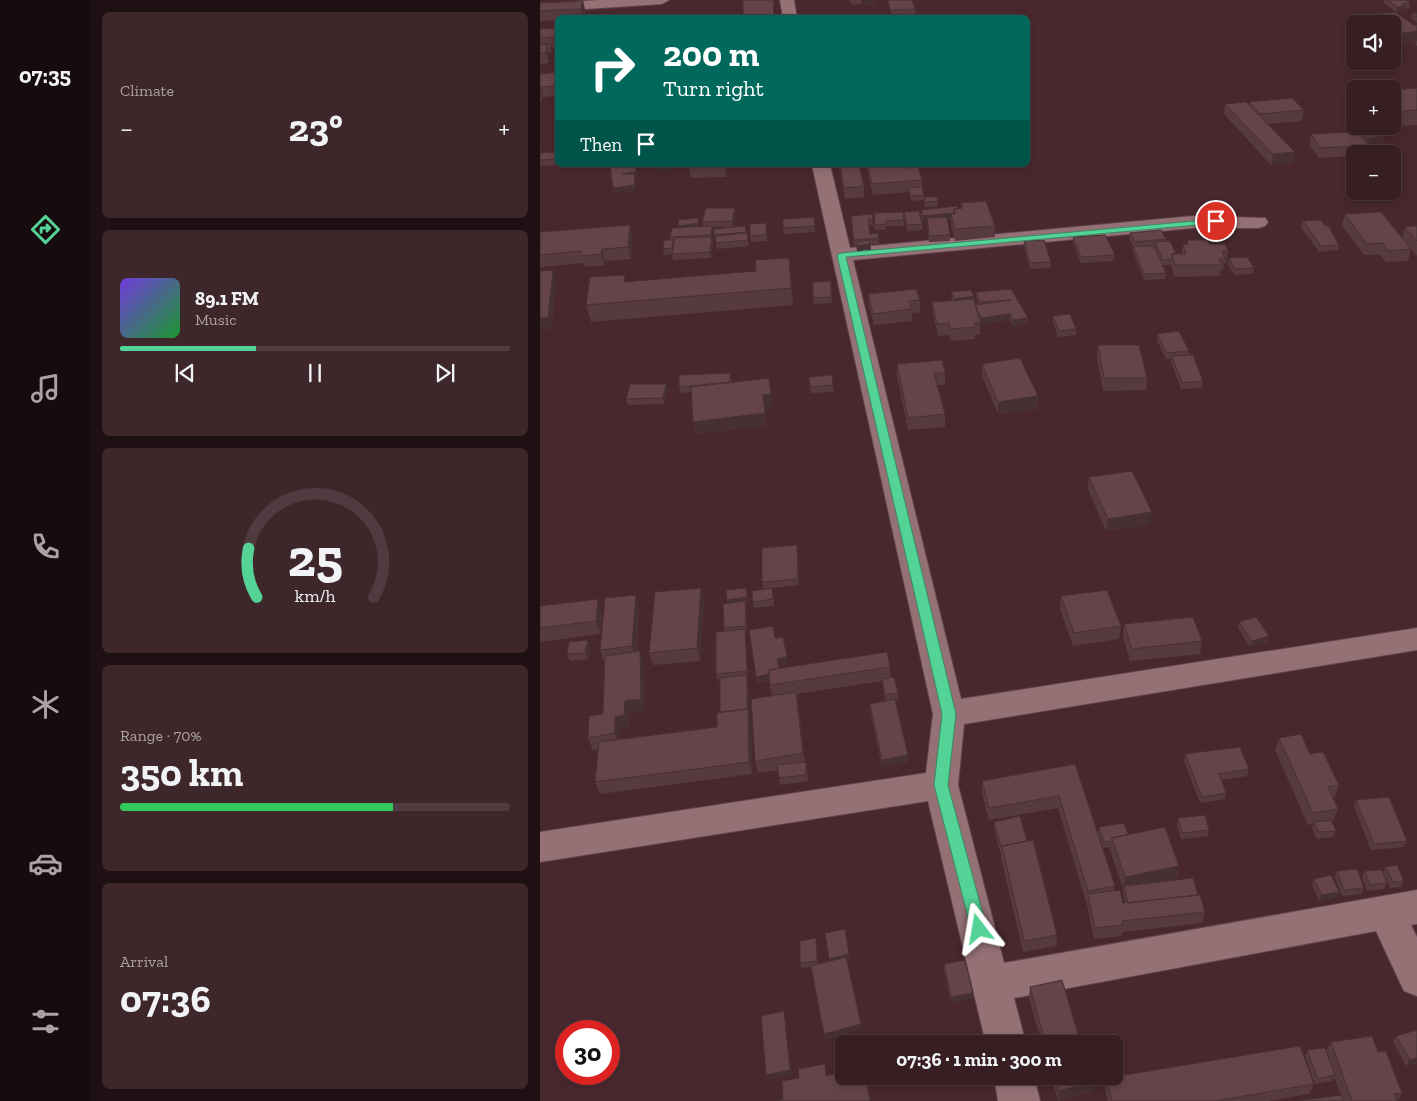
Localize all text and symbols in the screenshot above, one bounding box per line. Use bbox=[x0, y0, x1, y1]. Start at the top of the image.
map controls bbox=[1346, 15, 1401, 200]
button: sound bbox=[1346, 15, 1401, 70]
text: 200 m bbox=[663, 33, 759, 75]
icon: right bbox=[580, 35, 645, 100]
text: 07:35 bbox=[19, 62, 71, 89]
text: Turn right bbox=[663, 75, 764, 102]
button: + bbox=[1346, 80, 1401, 135]
text: Climate bbox=[120, 81, 174, 100]
text: 23° bbox=[288, 105, 343, 151]
text: − bbox=[120, 112, 133, 145]
text: + bbox=[498, 112, 510, 145]
icon: arrive bbox=[632, 130, 660, 158]
text: Then bbox=[580, 133, 622, 156]
button: − bbox=[1346, 145, 1401, 200]
pin bbox=[1195, 200, 1237, 242]
icon: arrive bbox=[1202, 207, 1230, 235]
icon: directions bbox=[28, 212, 63, 247]
text: 89.1 FM bbox=[195, 287, 259, 310]
text: Music bbox=[195, 310, 237, 329]
icon: previous bbox=[171, 359, 199, 387]
icon: pause bbox=[301, 359, 329, 387]
icon: next bbox=[431, 359, 459, 387]
icon: music bbox=[28, 371, 63, 406]
text: 25 bbox=[287, 527, 343, 589]
icon: phone bbox=[28, 529, 63, 564]
text: km/h bbox=[295, 585, 335, 607]
icon: climate bbox=[28, 687, 63, 722]
text: Range · 70% bbox=[120, 726, 202, 745]
text: 350 km bbox=[120, 750, 243, 796]
icon: car bbox=[28, 846, 63, 881]
position arrow bbox=[952, 902, 1004, 954]
text: Arrival bbox=[120, 952, 168, 971]
text: 07:36 bbox=[120, 976, 211, 1022]
icon: filters bbox=[28, 1004, 63, 1039]
speed limit sign: 30 bbox=[555, 1020, 620, 1085]
text: 07:36 · 1 min · 300 m bbox=[896, 1048, 1062, 1071]

